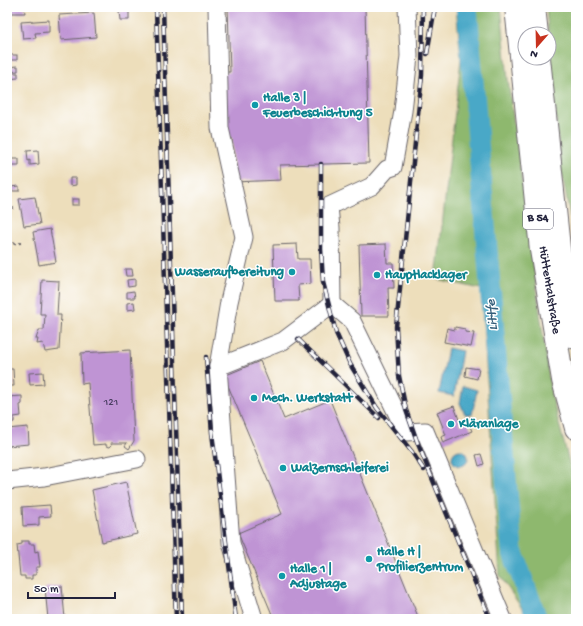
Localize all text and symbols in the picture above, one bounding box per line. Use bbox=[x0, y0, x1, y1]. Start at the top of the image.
north arrow bbox=[517, 26, 557, 66]
text: N bbox=[529, 47, 540, 60]
place label: Halle 3 | Feuerbeschichtung 5 bbox=[262, 90, 373, 121]
marker: Halle 3 | Feuerbeschichtung 5 bbox=[250, 100, 260, 110]
road number: B 54 bbox=[523, 209, 553, 229]
street label: Hüttentalstraße bbox=[535, 245, 563, 335]
place label: Wasseraufbereitung bbox=[174, 264, 285, 280]
marker: Wasseraufbereitung bbox=[287, 267, 297, 277]
place label: Hauptlacklager bbox=[385, 268, 468, 284]
marker: Hauptlacklager bbox=[372, 270, 382, 280]
water label: Littfe bbox=[483, 298, 503, 331]
place label: Mech. Werkstatt bbox=[262, 391, 354, 406]
marker: Mech. Werkstatt bbox=[249, 393, 259, 403]
house number: 121 bbox=[103, 397, 118, 409]
place label: Kläranlage bbox=[458, 417, 520, 432]
marker: Kläranlage bbox=[446, 419, 456, 429]
place label: Walzernschleiferei bbox=[290, 460, 389, 476]
marker: Walzernschleiferei bbox=[278, 463, 288, 473]
place label: Halle H | Profilierzentrum bbox=[376, 544, 464, 575]
marker: Halle H | Profilierzentrum bbox=[364, 554, 374, 564]
place label: Halle 1 | Adjustage bbox=[289, 561, 348, 592]
marker: Halle 1 | Adjustage bbox=[277, 571, 287, 581]
scale bar bbox=[28, 574, 115, 600]
text: 50 m bbox=[34, 583, 59, 597]

